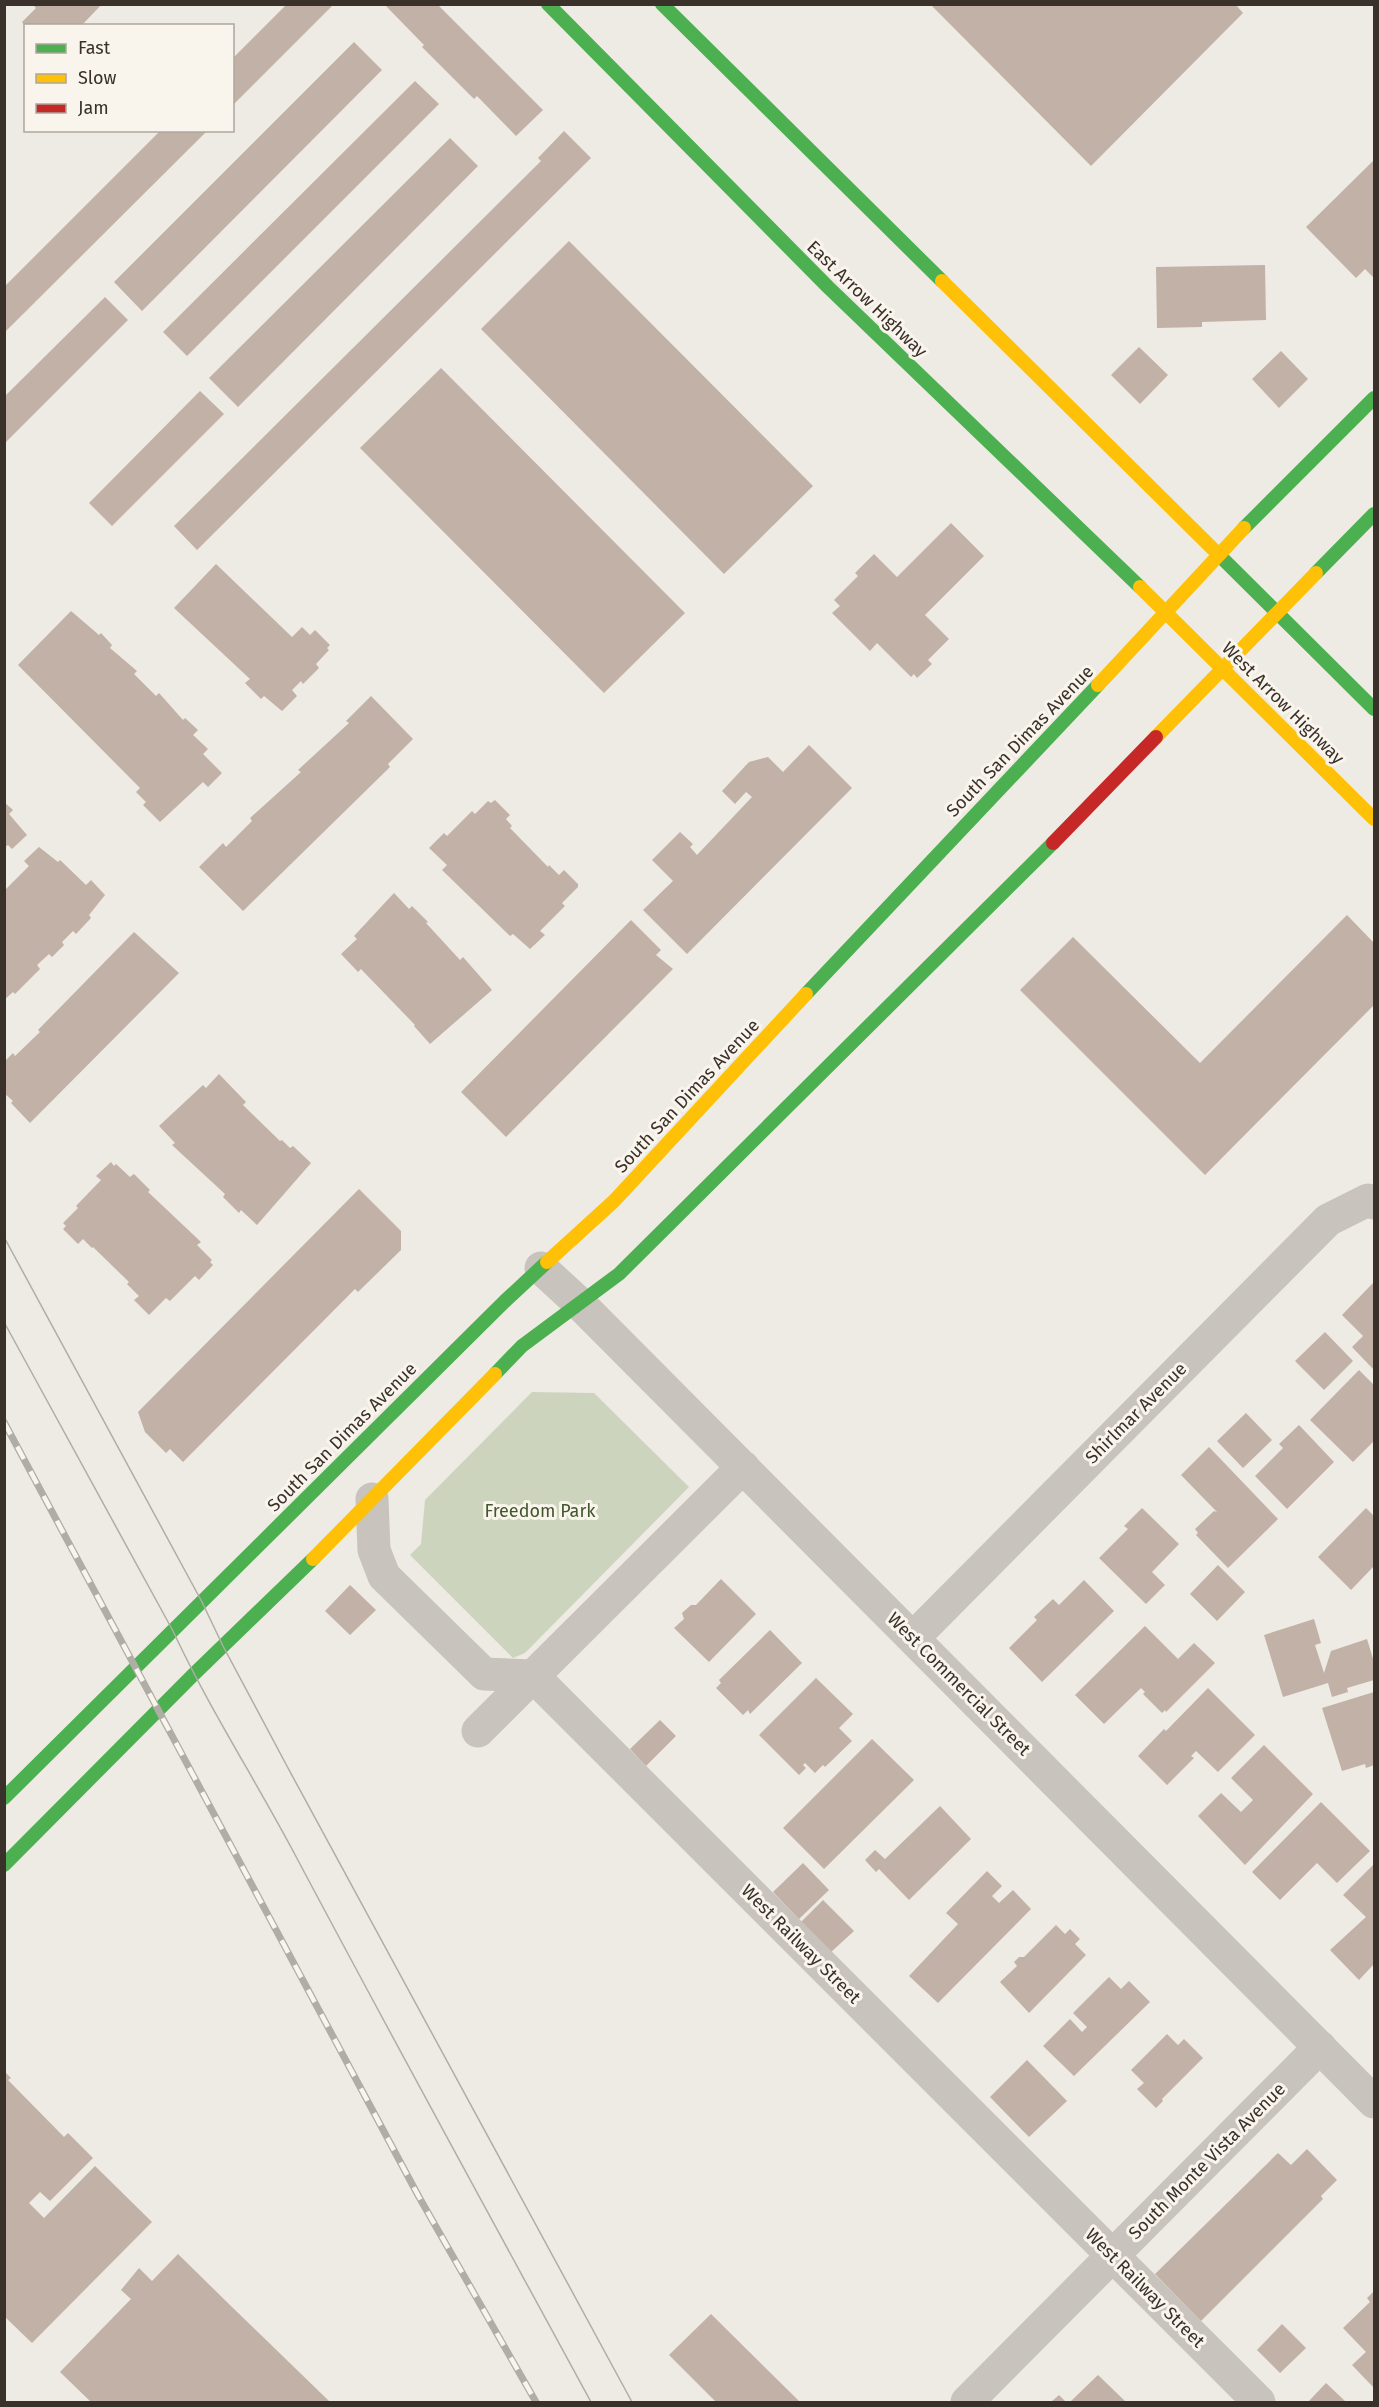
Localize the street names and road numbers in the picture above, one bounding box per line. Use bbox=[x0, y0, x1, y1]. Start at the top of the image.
street label: East Arrow Highway bbox=[802, 236, 932, 362]
street label: West Arrow Highway bbox=[1217, 637, 1349, 769]
street label: South San Dimas Avenue bbox=[942, 661, 1098, 821]
street label: South San Dimas Avenue bbox=[610, 1015, 764, 1177]
street label: South San Dimas Avenue bbox=[263, 1358, 421, 1516]
street label: Shirlmar Avenue bbox=[1081, 1358, 1191, 1468]
street label: West Commercial Street bbox=[883, 1608, 1036, 1761]
street label: West Railway Street bbox=[737, 1880, 866, 2009]
street label: South Monte Vista Avenue bbox=[1124, 2078, 1290, 2244]
street label: West Railway Street bbox=[1081, 2224, 1210, 2353]

